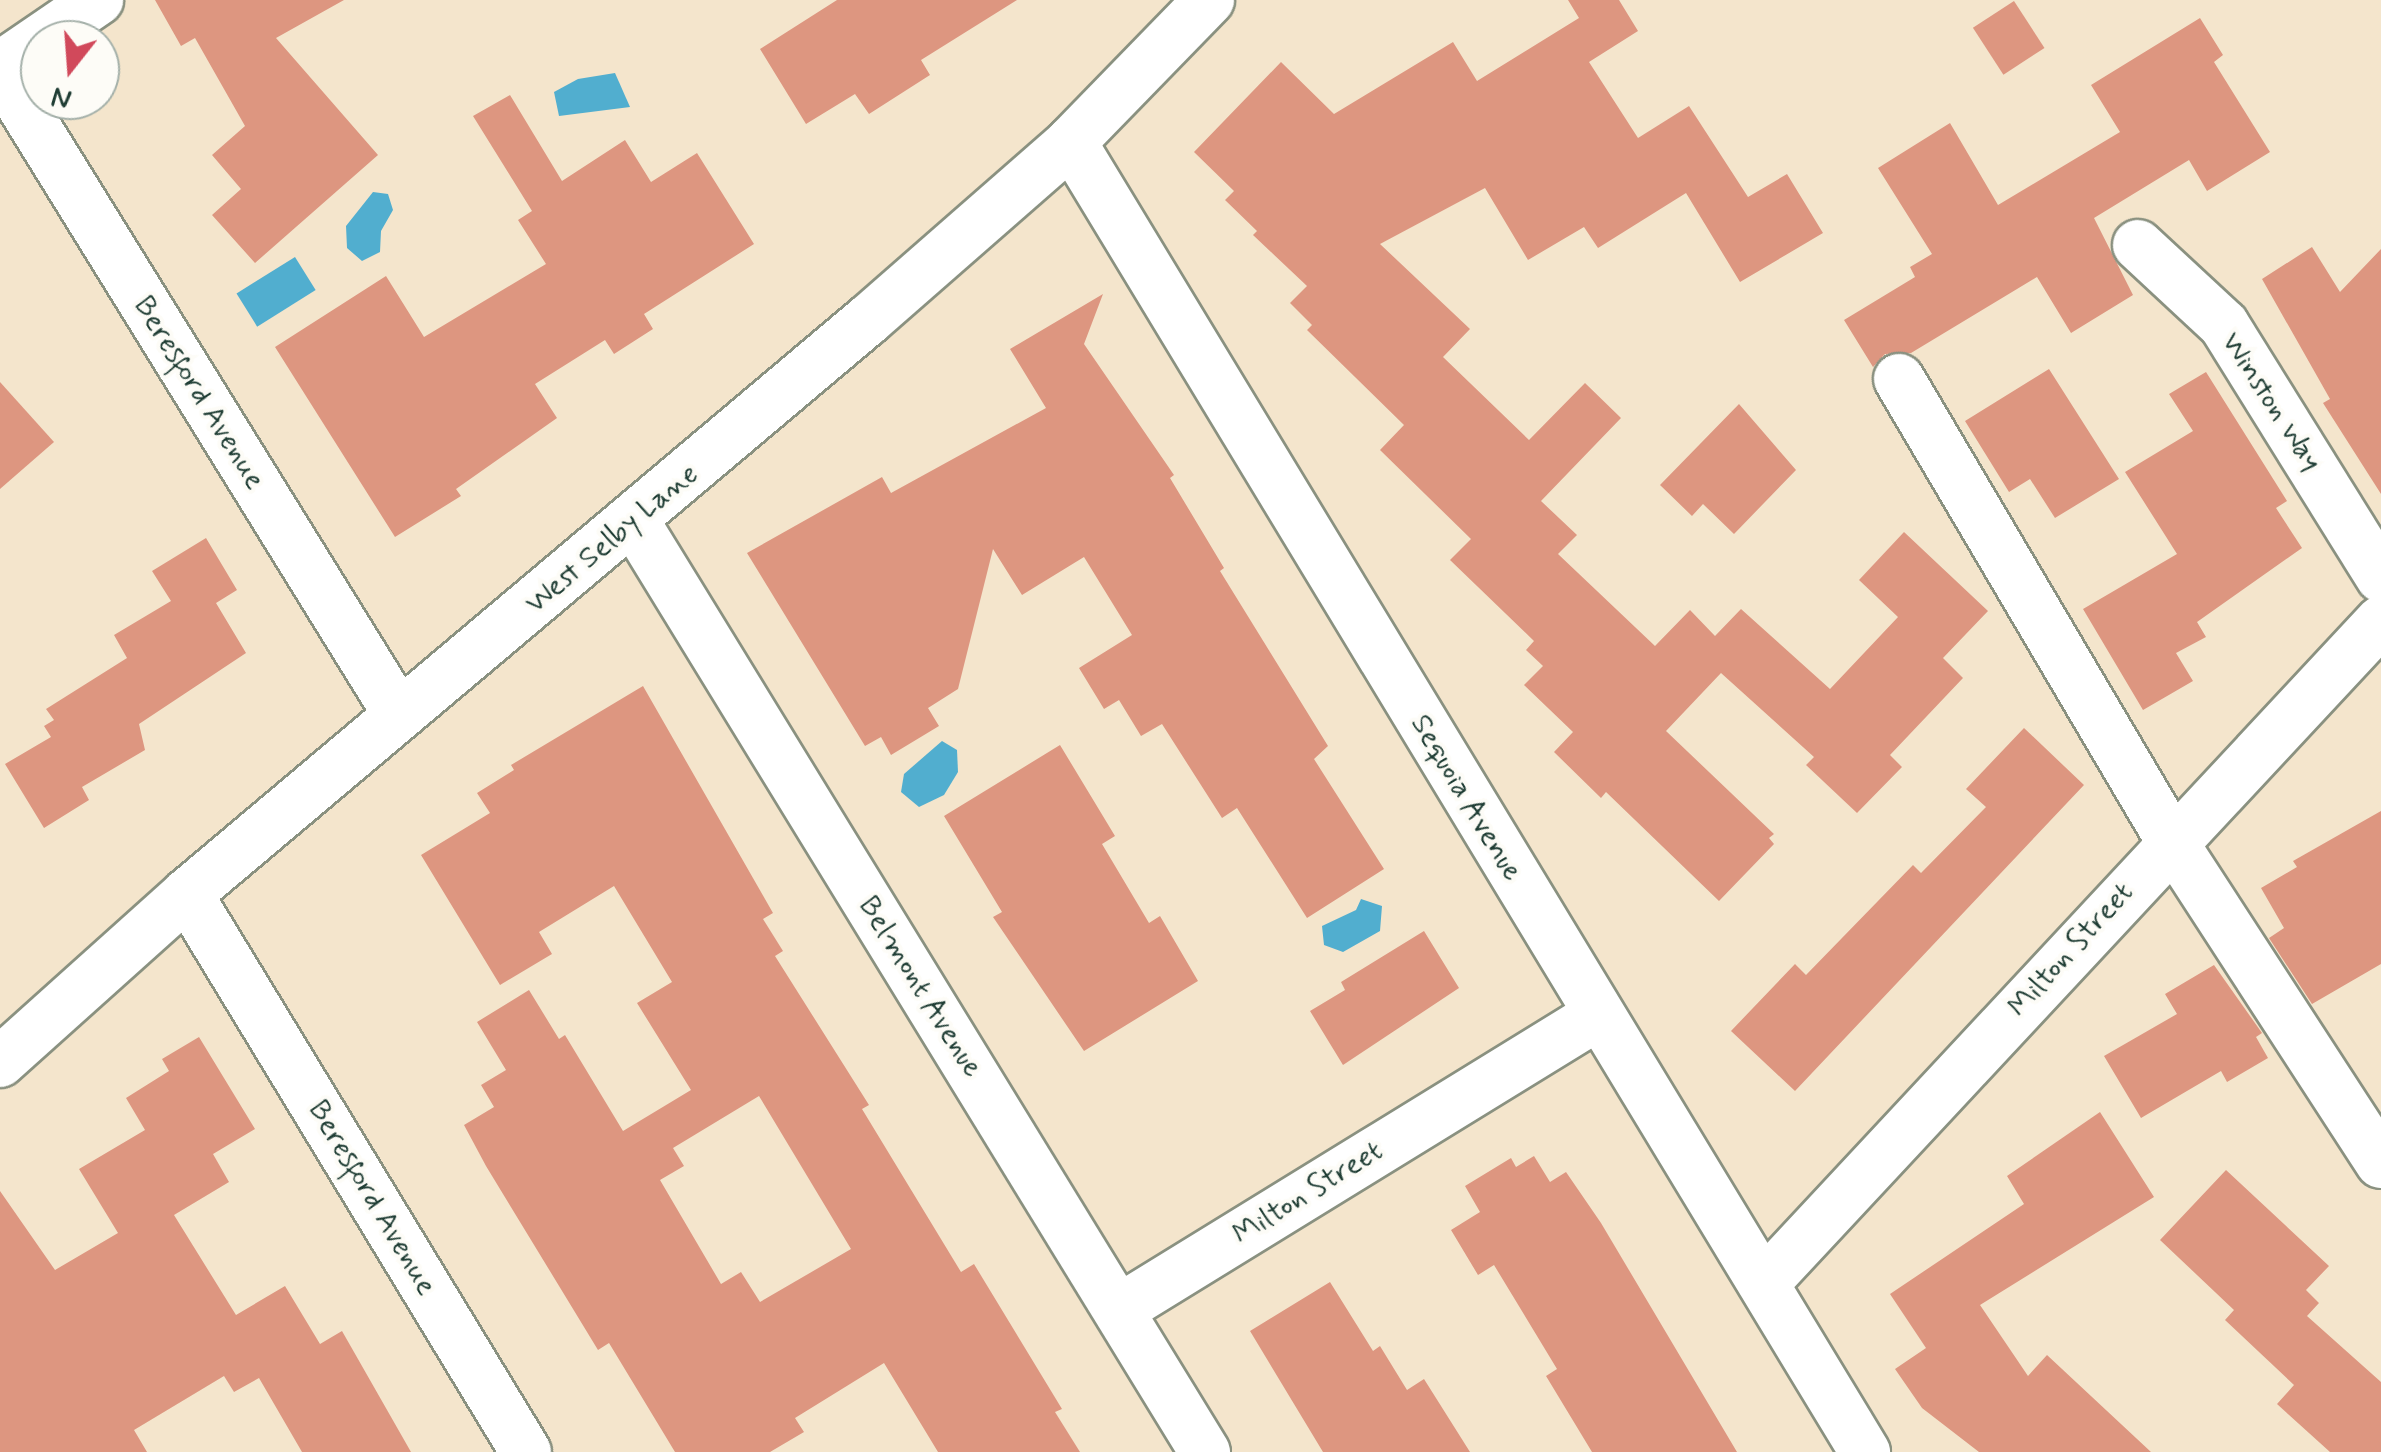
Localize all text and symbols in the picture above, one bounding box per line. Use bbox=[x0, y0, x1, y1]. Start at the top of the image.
north arrow bbox=[20, 20, 120, 120]
text: N bbox=[47, 77, 76, 118]
street label: Beresford Avenue bbox=[125, 289, 273, 497]
street label: Winston Way bbox=[2211, 323, 2331, 481]
street label: West Selby Lane bbox=[520, 457, 704, 621]
street label: Sequoia Avenue bbox=[1401, 706, 1531, 890]
street label: Milton Street bbox=[1999, 873, 2143, 1027]
street label: Belmont Avenue bbox=[848, 887, 992, 1087]
street label: Beresford Avenue bbox=[299, 1093, 445, 1303]
street label: Milton Street bbox=[1225, 1132, 1391, 1254]

